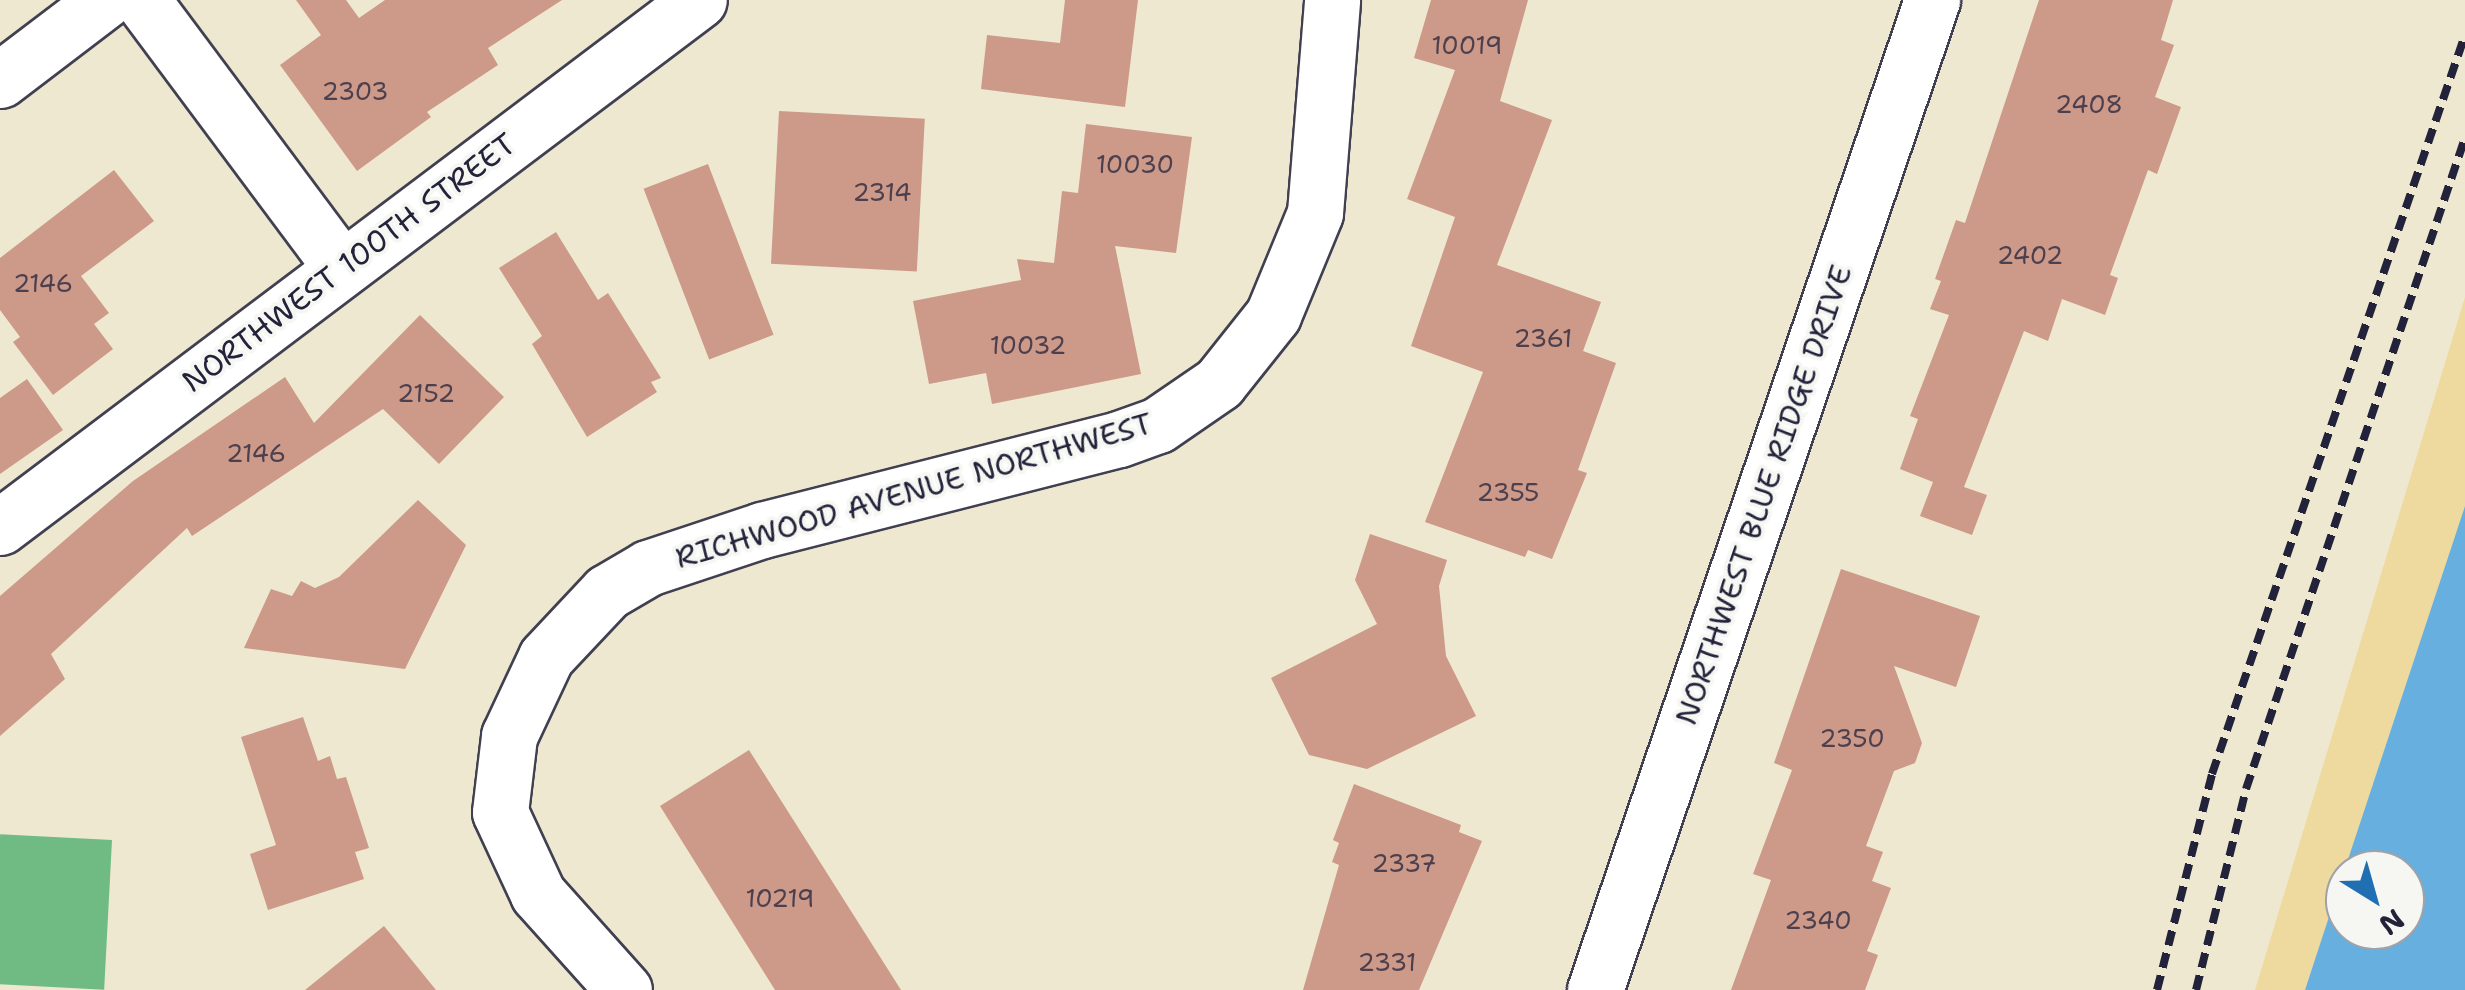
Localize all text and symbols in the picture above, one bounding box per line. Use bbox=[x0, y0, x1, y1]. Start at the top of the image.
house number: 10019 bbox=[1432, 30, 1502, 60]
house number: 2303 bbox=[322, 76, 388, 106]
house number: 2408 bbox=[2055, 89, 2123, 119]
street label: NORTHWEST 100TH STREET bbox=[175, 126, 523, 400]
house number: 10030 bbox=[1096, 149, 1174, 179]
house number: 2314 bbox=[852, 177, 912, 207]
house number: 2402 bbox=[1997, 240, 2063, 270]
street label: NORTHWEST BLUE RIDGE DRIVE bbox=[1668, 260, 1860, 730]
house number: 2146 bbox=[13, 268, 73, 298]
house number: 2361 bbox=[1513, 323, 1573, 353]
house number: 10032 bbox=[990, 330, 1066, 360]
house number: 2152 bbox=[397, 378, 455, 408]
street label: RICHWOOD AVENUE NORTHWEST bbox=[671, 406, 1157, 576]
house number: 2146 bbox=[226, 438, 286, 468]
house number: 2355 bbox=[1477, 477, 1539, 507]
house number: 2350 bbox=[1819, 723, 1885, 753]
house number: 2337 bbox=[1371, 848, 1437, 878]
north arrow bbox=[2325, 850, 2425, 950]
house number: 10219 bbox=[746, 883, 814, 913]
text: N bbox=[2372, 901, 2412, 944]
house number: 2340 bbox=[1784, 905, 1852, 935]
house number: 2331 bbox=[1358, 947, 1416, 977]

